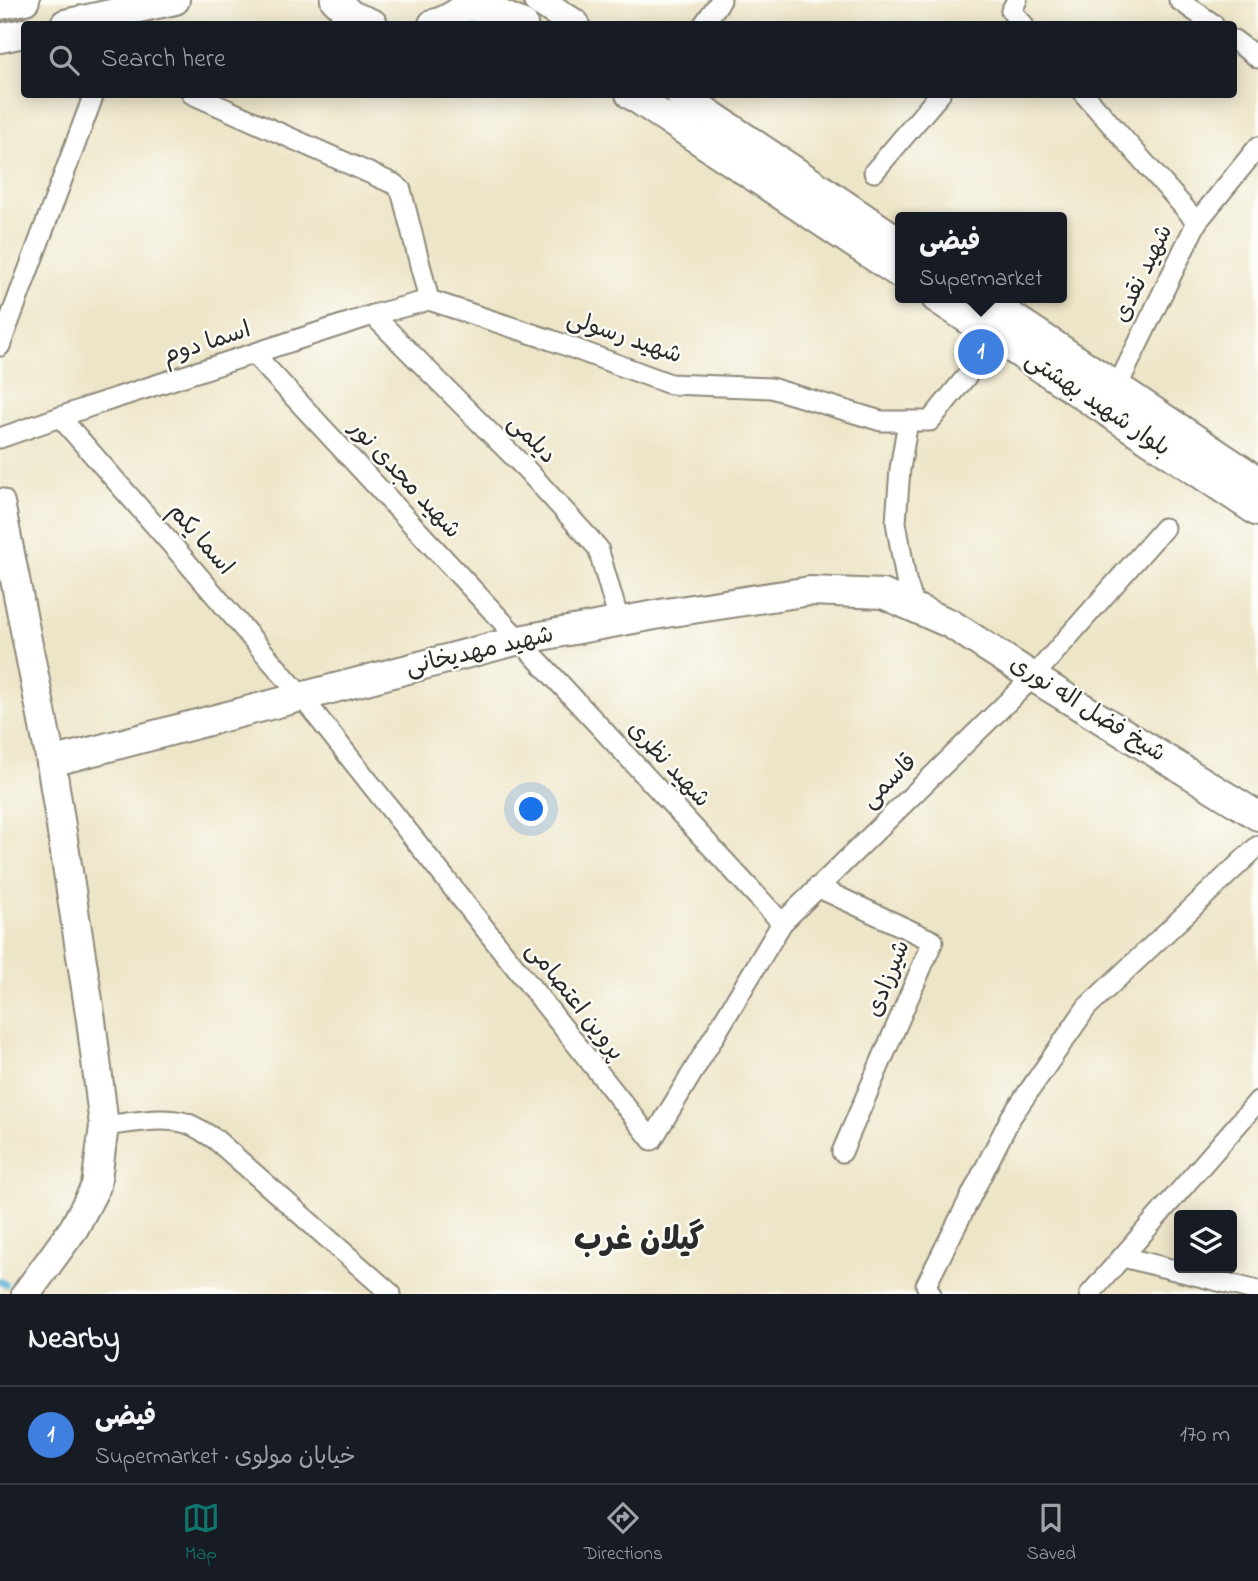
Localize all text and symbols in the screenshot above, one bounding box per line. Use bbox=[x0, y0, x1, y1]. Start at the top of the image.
search box bbox=[21, 21, 1237, 98]
icon: search bbox=[45, 41, 83, 79]
text: Search here bbox=[101, 41, 226, 79]
popup bbox=[895, 212, 1067, 303]
street label: شهید نقدی bbox=[1105, 219, 1183, 329]
text: فیضی bbox=[919, 224, 980, 262]
text: Supermarket bbox=[919, 263, 1043, 296]
street label: شهید رسولی bbox=[562, 302, 686, 374]
street label: اسما دوم bbox=[158, 313, 256, 375]
pin: 1 bbox=[958, 326, 1004, 378]
street label: بلوار شهید بهشتی bbox=[1017, 343, 1177, 467]
street label: دیلمی bbox=[498, 407, 564, 473]
street label: شهید مجدی نور bbox=[339, 412, 469, 547]
street label: اسما یکم bbox=[159, 496, 241, 584]
street label: شهید مهدیخانی bbox=[403, 618, 557, 686]
street label: شیخ فضل اله نوری bbox=[1002, 648, 1172, 772]
street label: شهید نظری bbox=[618, 713, 718, 817]
street label: قاسمی bbox=[854, 746, 926, 818]
your location bbox=[514, 792, 548, 826]
street label: پروین اعتصامی bbox=[516, 935, 632, 1069]
street label: شیرزادی bbox=[858, 935, 920, 1023]
map controls bbox=[1174, 1210, 1237, 1273]
button: layers bbox=[1174, 1210, 1237, 1273]
district label: گیلان غرب bbox=[574, 1218, 704, 1265]
text: Nearby bbox=[28, 1318, 120, 1362]
text: فیضی bbox=[95, 1399, 156, 1437]
text: 1 bbox=[47, 1419, 55, 1452]
text: 170 m bbox=[1180, 1419, 1230, 1452]
text: Supermarket · خیابان مولوی bbox=[95, 1441, 356, 1474]
tab: Map bbox=[182, 1499, 220, 1568]
tab: Directions bbox=[584, 1499, 663, 1568]
tab: Saved bbox=[1027, 1499, 1076, 1568]

